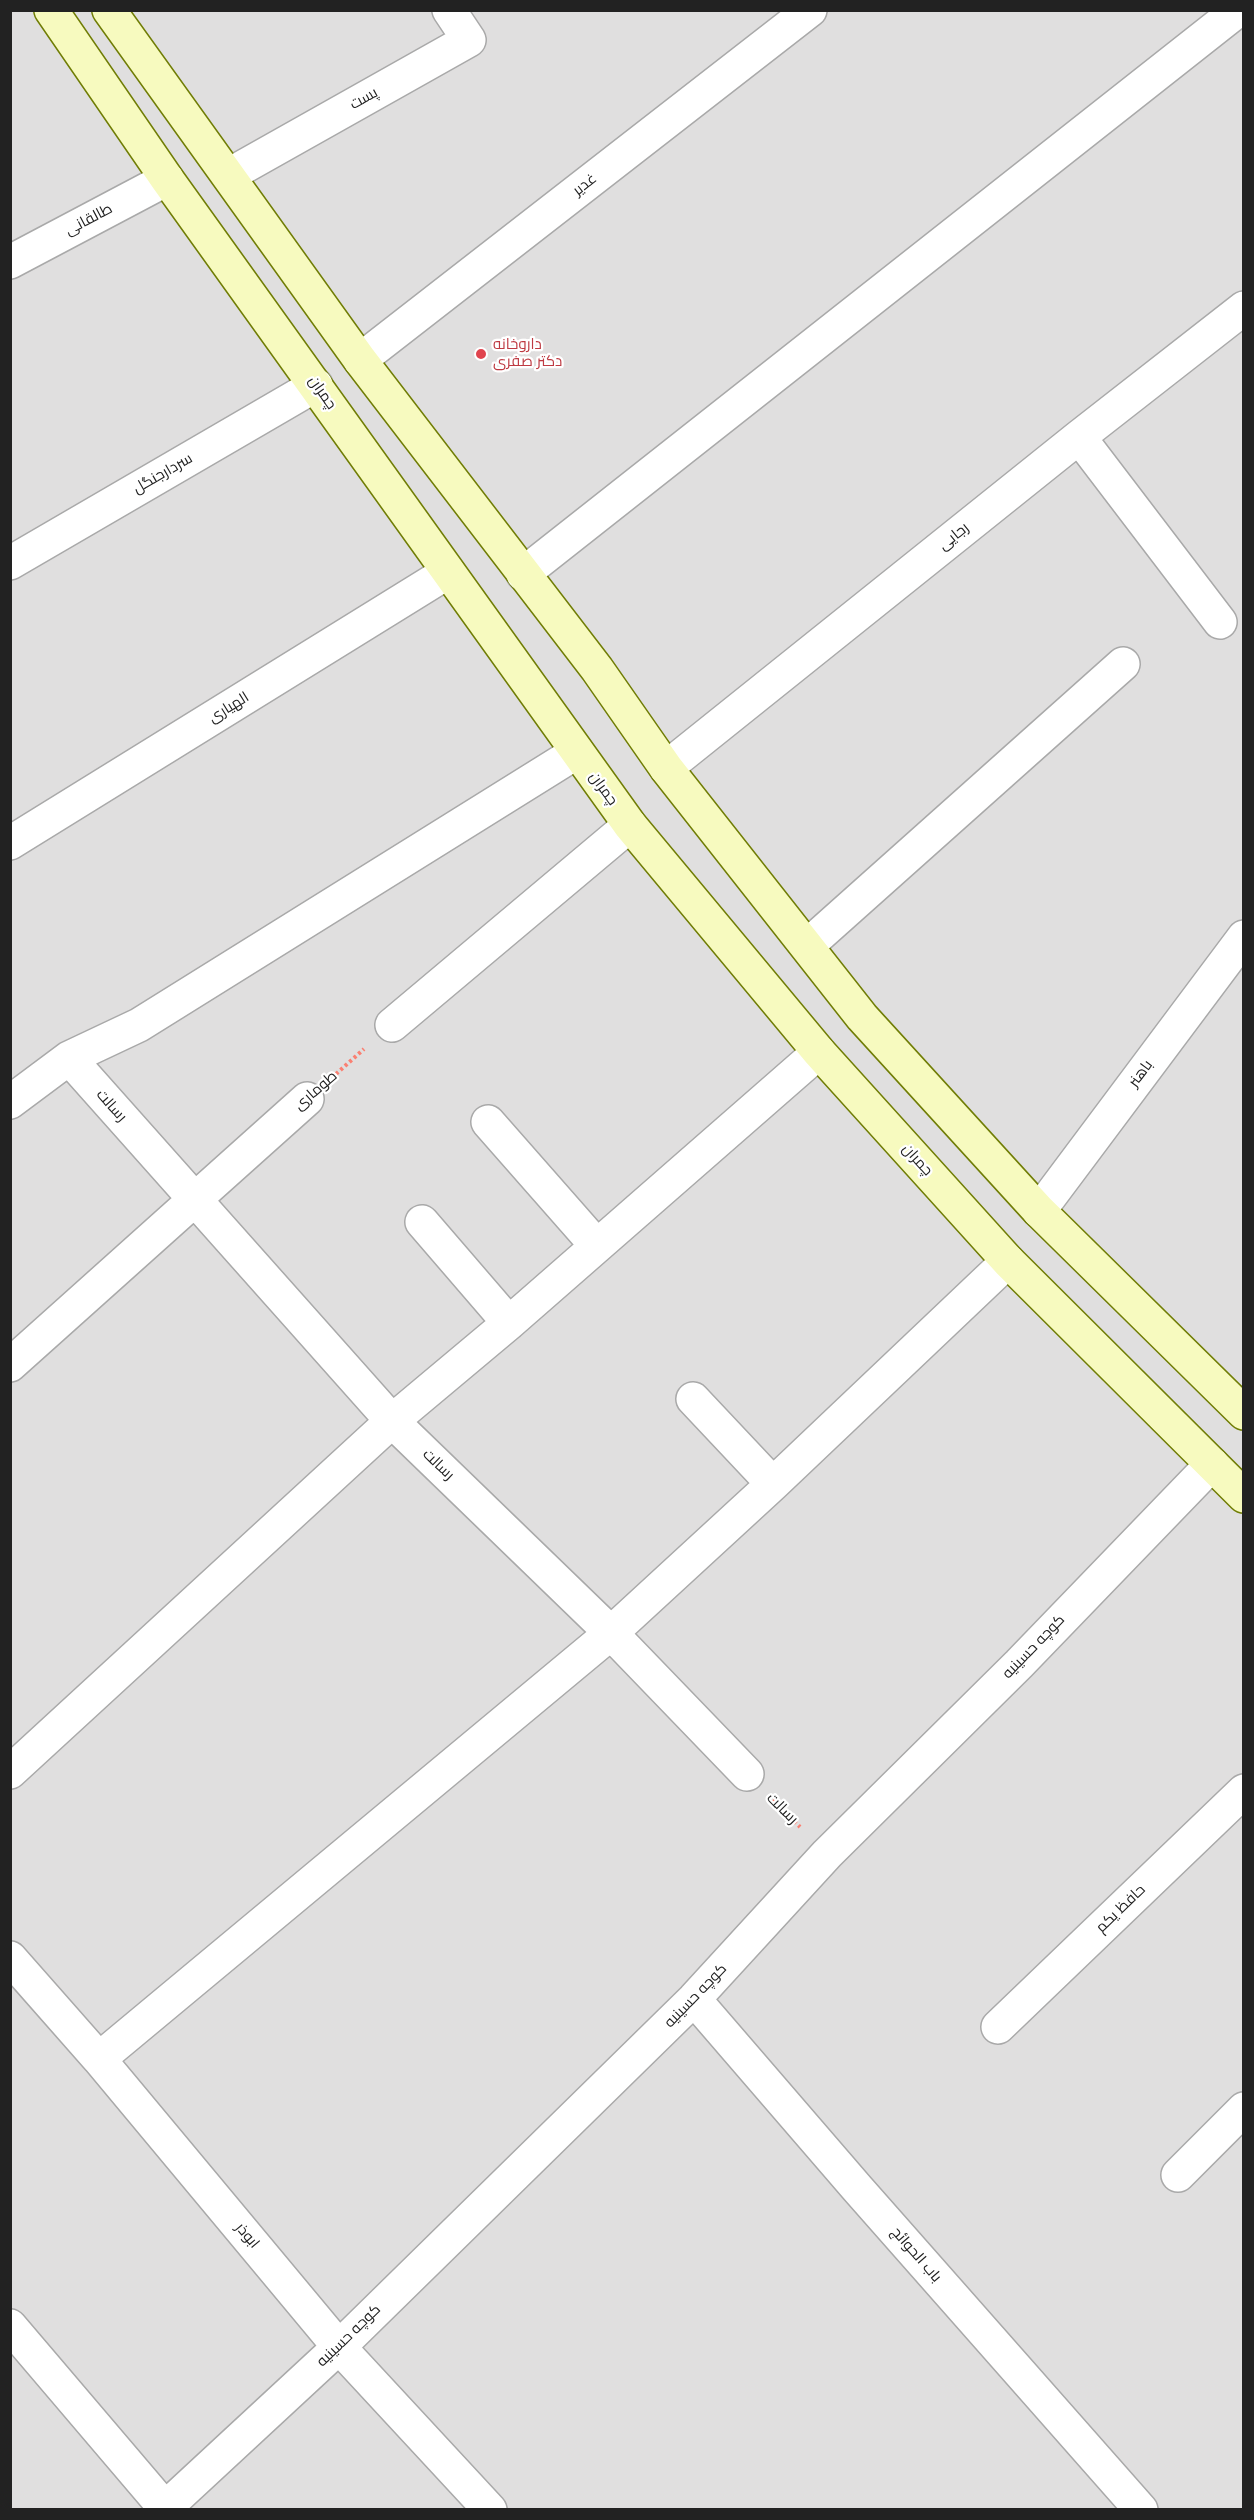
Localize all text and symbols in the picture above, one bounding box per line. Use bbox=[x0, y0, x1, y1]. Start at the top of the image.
street label: پست bbox=[347, 84, 381, 114]
street label: غدیر bbox=[569, 170, 601, 200]
street label: طالقانی bbox=[62, 200, 116, 240]
place label: داروخانه دکتر صفری bbox=[493, 336, 562, 371]
marker: داروخانه دکتر صفری bbox=[474, 347, 488, 361]
street label: چمران bbox=[304, 373, 340, 413]
street label: سردارجنگل bbox=[130, 450, 196, 498]
street label: رجایی bbox=[935, 519, 973, 555]
street label: الهیاری bbox=[205, 689, 253, 727]
street label: چمران bbox=[585, 769, 621, 809]
street label: باهنر bbox=[1125, 1057, 1157, 1091]
street label: طوماری bbox=[291, 1067, 341, 1115]
street label: رسالت bbox=[92, 1086, 130, 1126]
street label: چمران bbox=[898, 1140, 936, 1180]
street label: رسالت bbox=[418, 1446, 458, 1484]
street label: کوچه حسینیه bbox=[999, 1611, 1069, 1683]
street label: رسالت bbox=[762, 1789, 802, 1829]
street label: حافظ یکم bbox=[1093, 1881, 1149, 1937]
street label: کوچه حسینیه bbox=[661, 1960, 731, 2032]
street label: ابوذر bbox=[231, 2220, 263, 2252]
street label: باب الحوائج bbox=[887, 2224, 945, 2286]
street label: کوچه حسینیه bbox=[313, 2301, 385, 2371]

